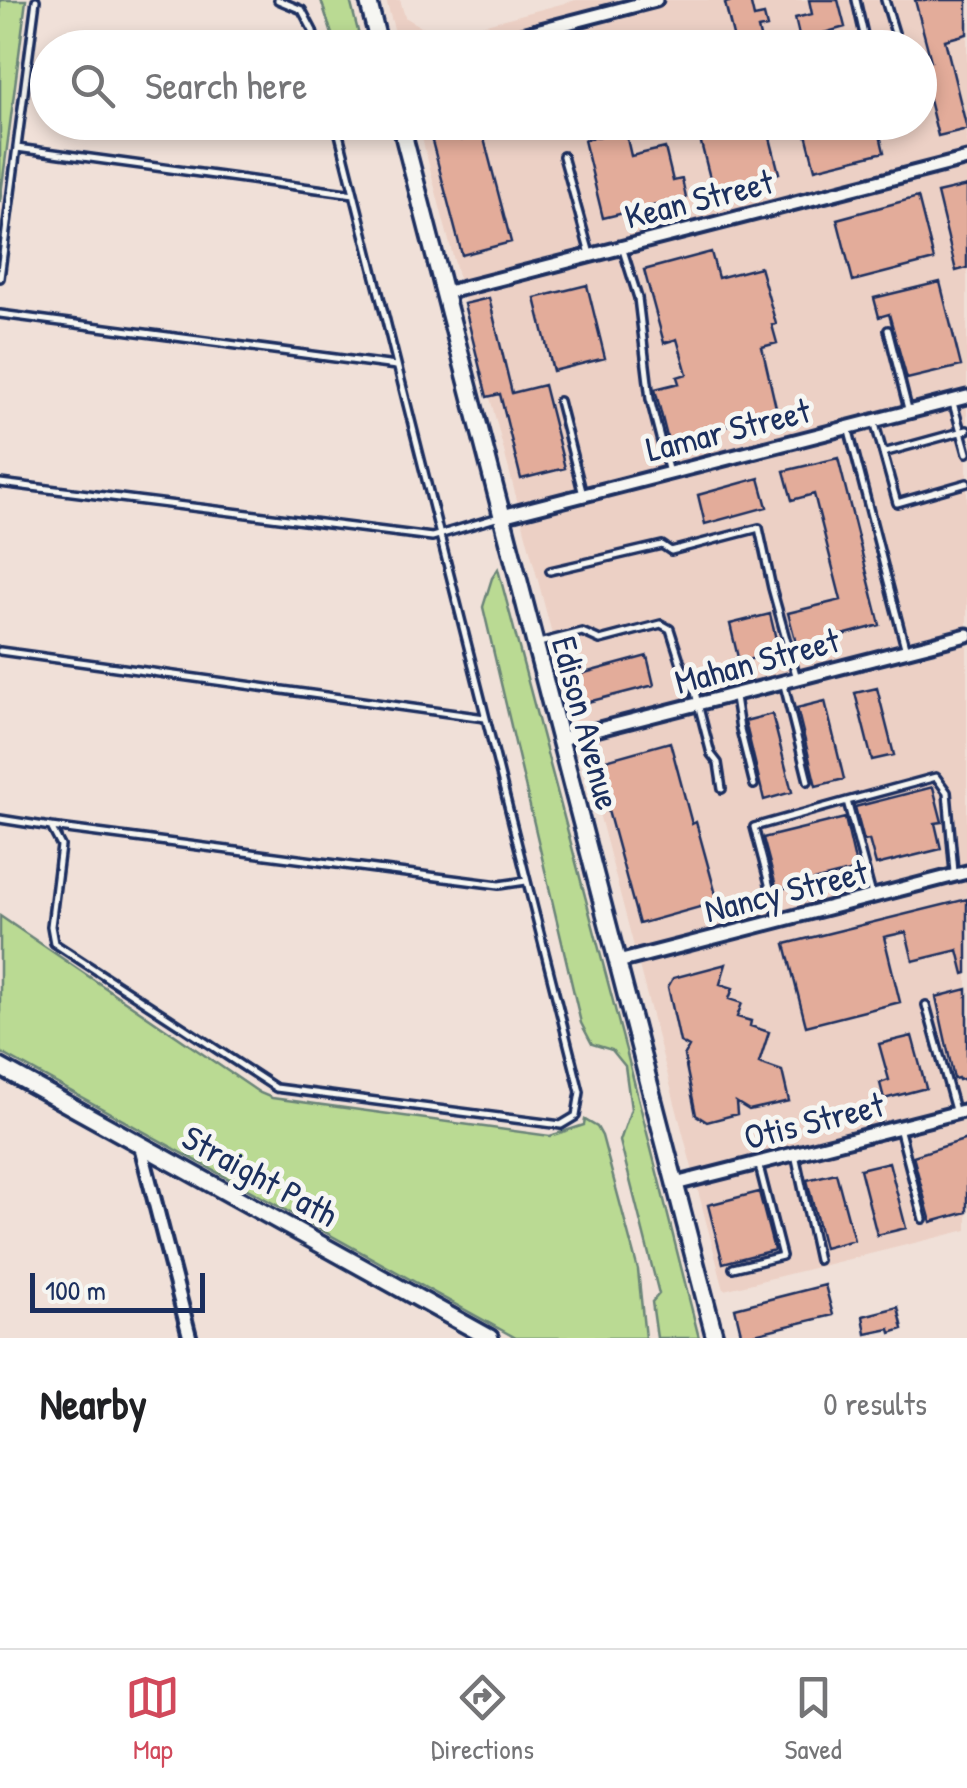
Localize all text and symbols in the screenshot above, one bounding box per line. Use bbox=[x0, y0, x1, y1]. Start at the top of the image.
search box bbox=[30, 30, 937, 140]
icon: search bbox=[65, 58, 120, 113]
text: Search here bbox=[145, 59, 307, 111]
street label: Kean Street bbox=[620, 157, 779, 240]
street label: Lamar Street bbox=[641, 386, 816, 473]
street label: Mahan Street bbox=[669, 616, 845, 705]
street label: Edison Avenue bbox=[541, 631, 632, 815]
street label: Nancy Street bbox=[700, 847, 873, 933]
street label: Otis Street bbox=[739, 1080, 890, 1161]
street label: Straight Path bbox=[174, 1114, 346, 1238]
scale bar bbox=[30, 1268, 205, 1312]
text: 100 m bbox=[45, 1271, 106, 1309]
text: Nearby bbox=[40, 1375, 147, 1432]
text: 0 results bbox=[823, 1382, 927, 1425]
tab: Map bbox=[125, 1670, 180, 1768]
tab: Directions bbox=[431, 1670, 534, 1768]
tab: Saved bbox=[785, 1670, 842, 1768]

